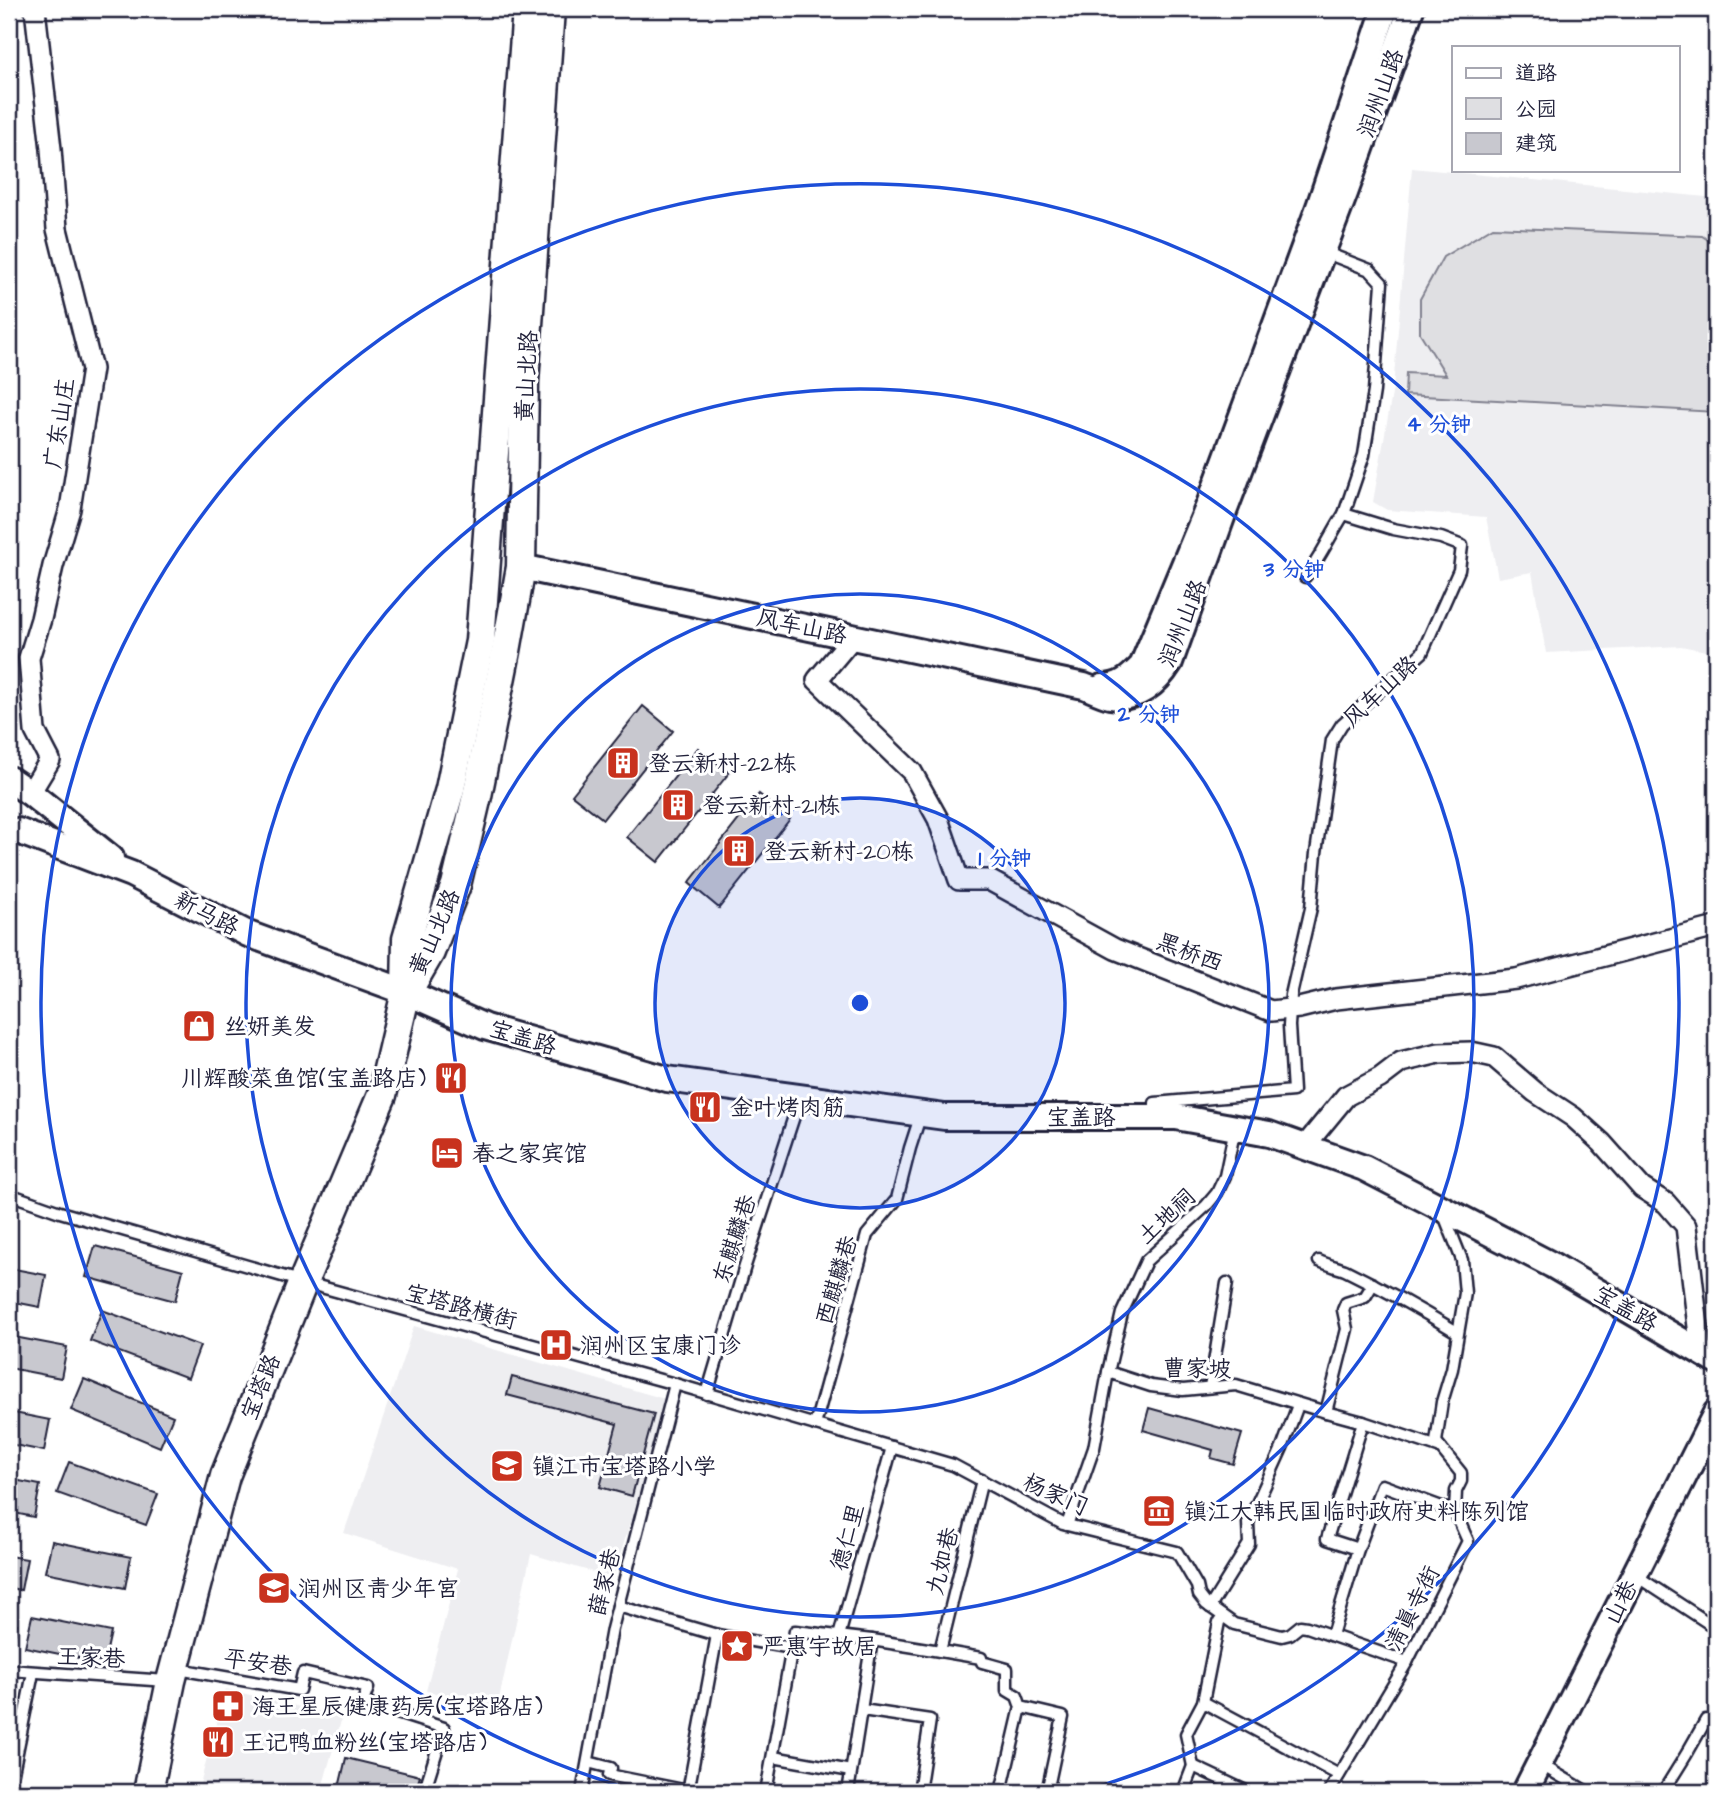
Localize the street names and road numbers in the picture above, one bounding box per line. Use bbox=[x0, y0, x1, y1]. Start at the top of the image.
street label: 润州山路 bbox=[1350, 45, 1412, 142]
street label: 黄山北路 bbox=[509, 329, 545, 423]
street label: 广东山庄 bbox=[37, 375, 83, 471]
street label: 润州山路 bbox=[1151, 575, 1215, 672]
street label: 风车山路 bbox=[753, 602, 850, 652]
street label: 风车山路 bbox=[1336, 649, 1425, 735]
street label: 新马路 bbox=[169, 884, 245, 944]
street label: 黄山北路 bbox=[402, 884, 468, 981]
street label: 黑桥西 bbox=[1152, 926, 1228, 980]
street label: 宝盖路 bbox=[485, 1013, 560, 1063]
street label: 宝盖路 bbox=[1047, 1102, 1116, 1134]
street label: 土地祠 bbox=[1131, 1182, 1203, 1252]
street label: 东麒麟巷 bbox=[706, 1190, 765, 1288]
street label: 西麒麟巷 bbox=[808, 1231, 866, 1329]
street label: 宝塔路横街 bbox=[401, 1277, 520, 1337]
street label: 宝盖路 bbox=[1588, 1278, 1663, 1340]
street label: 宝塔路 bbox=[233, 1349, 289, 1425]
street label: 曹家坡 bbox=[1162, 1352, 1232, 1386]
street label: 杨家门 bbox=[1018, 1466, 1094, 1524]
street label: 德仁里 bbox=[823, 1500, 873, 1575]
street label: 九如巷 bbox=[919, 1523, 967, 1599]
street label: 薛家巷 bbox=[581, 1544, 629, 1620]
street label: 清真寺街 bbox=[1378, 1560, 1448, 1657]
street label: 山巷 bbox=[1596, 1574, 1646, 1630]
street label: 王家巷 bbox=[56, 1640, 127, 1676]
street label: 平安巷 bbox=[221, 1642, 295, 1684]

